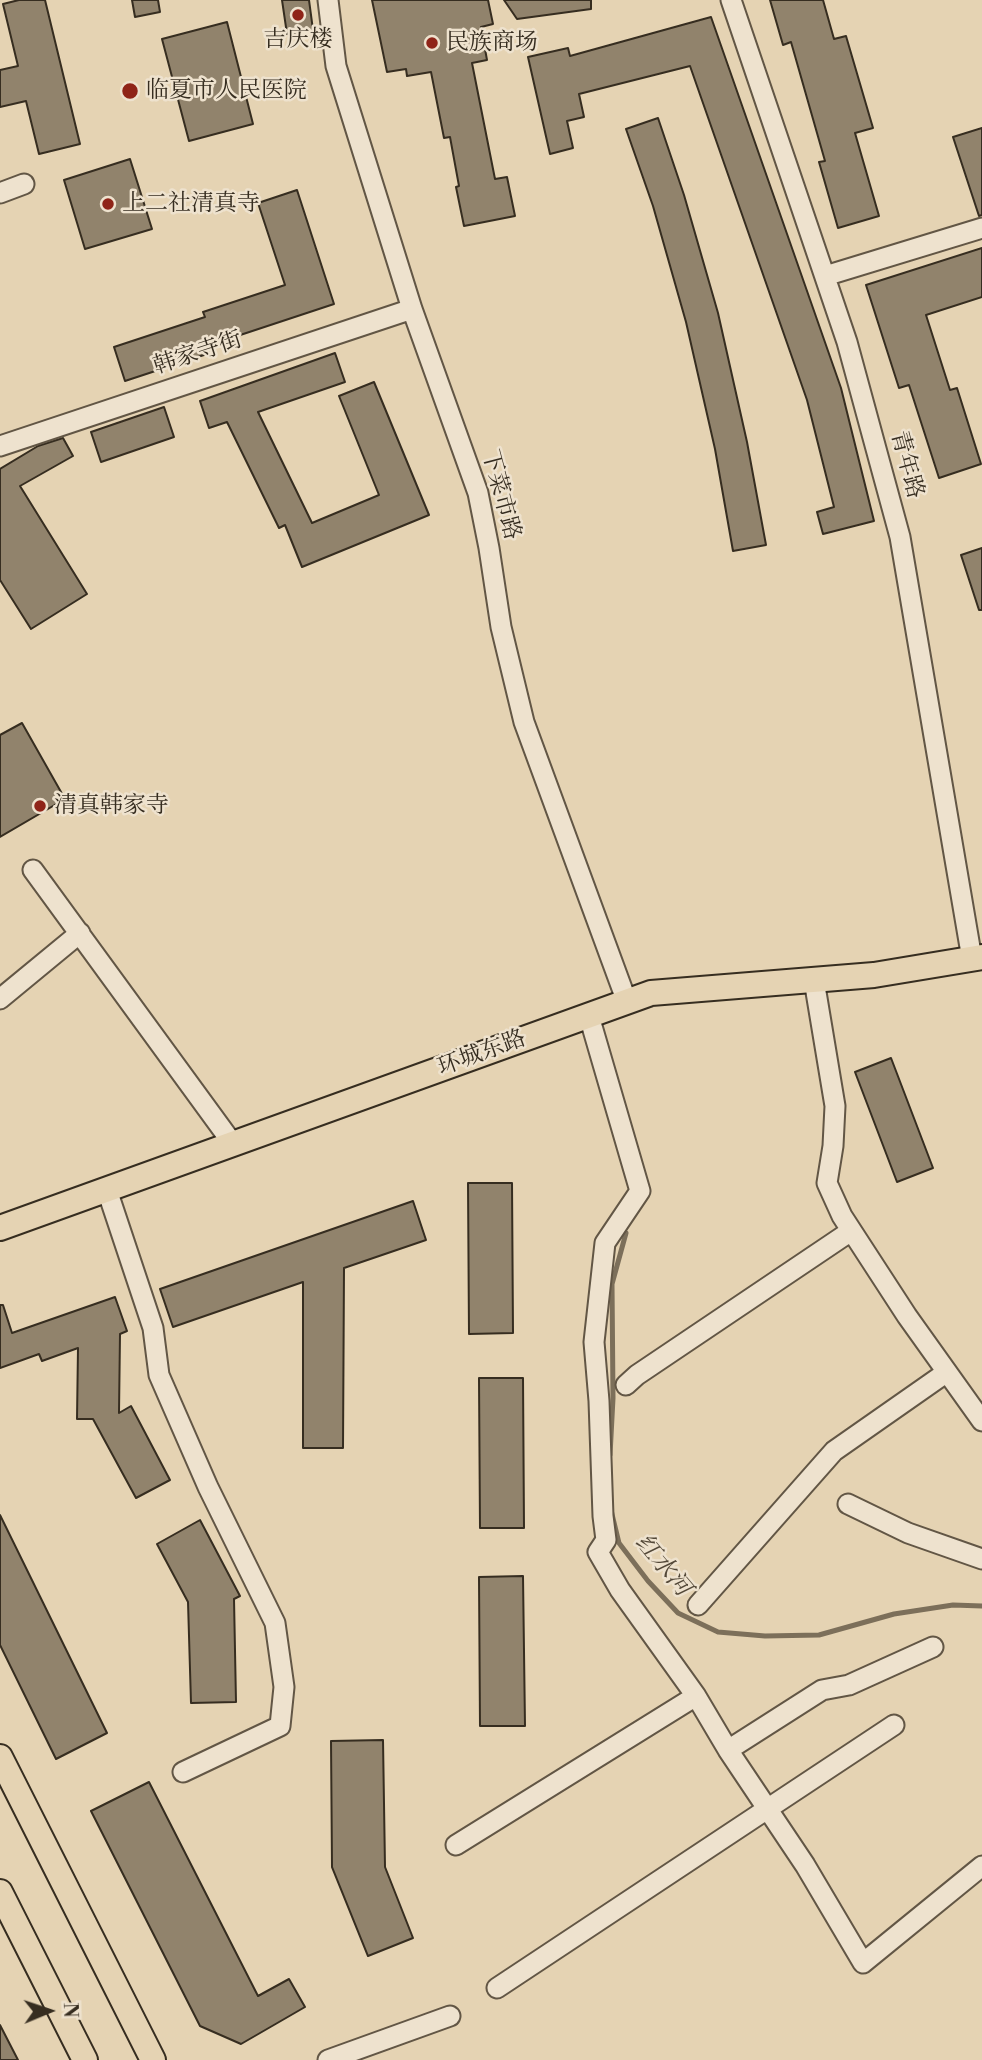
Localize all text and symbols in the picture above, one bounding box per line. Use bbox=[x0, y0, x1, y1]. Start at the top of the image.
marker: 吉庆楼 bbox=[290, 7, 306, 23]
place label: 吉庆楼 bbox=[264, 26, 332, 54]
place label: 民族商场 bbox=[446, 29, 538, 57]
marker: 民族商场 bbox=[424, 35, 440, 51]
place label: 临夏市人民医院 bbox=[146, 77, 307, 105]
marker: 临夏市人民医院 bbox=[120, 81, 140, 101]
place label: 上二社清真寺 bbox=[122, 190, 260, 218]
marker: 上二社清真寺 bbox=[100, 196, 116, 212]
street label: 韩家寺街 bbox=[150, 327, 246, 381]
street label: 青年路 bbox=[884, 428, 928, 502]
street label: 下菜市路 bbox=[475, 447, 525, 543]
place label: 清真韩家寺 bbox=[54, 792, 169, 820]
marker: 清真韩家寺 bbox=[32, 798, 48, 814]
street label: 环城东路 bbox=[434, 1025, 530, 1083]
water label: 红水河 bbox=[628, 1529, 696, 1603]
north arrow bbox=[14, 1976, 84, 2046]
text: N bbox=[58, 2002, 82, 2018]

